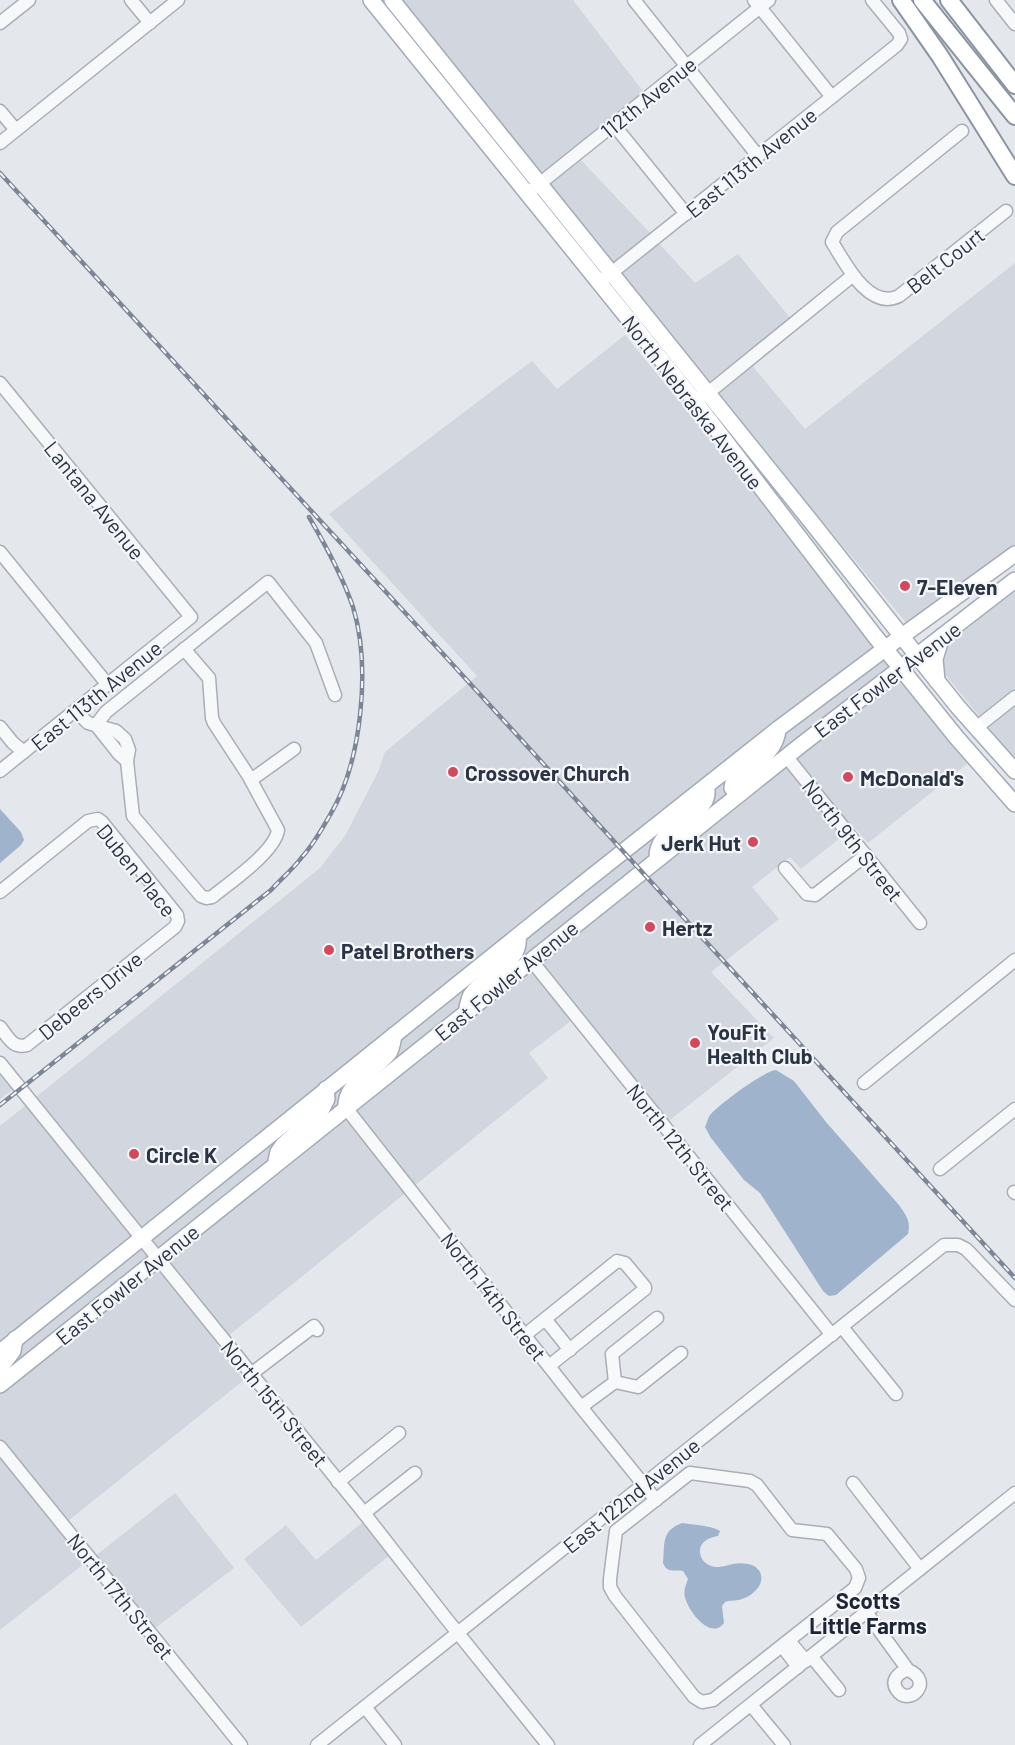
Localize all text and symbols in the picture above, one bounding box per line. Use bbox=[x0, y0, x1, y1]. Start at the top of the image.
street label: 112th Avenue bbox=[595, 51, 701, 143]
street label: East 113th Avenue bbox=[681, 102, 821, 222]
street label: Belt Court bbox=[901, 222, 989, 298]
street label: North Nebraska Avenue bbox=[617, 310, 769, 494]
street label: Lantana Avenue bbox=[40, 436, 150, 564]
place label: 7-Eleven bbox=[917, 574, 997, 599]
marker: 7-Eleven bbox=[898, 579, 912, 593]
street label: East Fowler Avenue bbox=[809, 616, 965, 742]
street label: East 113th Avenue bbox=[26, 635, 166, 755]
place label: Crossover Church bbox=[465, 760, 629, 785]
marker: Crossover Church bbox=[446, 765, 460, 779]
place label: McDonald's bbox=[860, 765, 964, 790]
marker: McDonald's bbox=[841, 770, 855, 784]
street label: North 9th Street bbox=[798, 774, 908, 906]
street label: Duben Place bbox=[92, 819, 182, 921]
place label: Jerk Hut bbox=[661, 830, 741, 855]
marker: Jerk Hut bbox=[746, 835, 760, 849]
street label: East Fowler Avenue bbox=[429, 915, 583, 1045]
place label: Hertz bbox=[662, 915, 713, 940]
marker: Hertz bbox=[643, 920, 657, 934]
place label: Patel Brothers bbox=[341, 938, 474, 963]
marker: Patel Brothers bbox=[322, 943, 336, 957]
street label: Debeers Drive bbox=[33, 945, 147, 1045]
place label: YouFit Health Club bbox=[707, 1019, 813, 1068]
marker: YouFit Health Club bbox=[688, 1036, 702, 1050]
street label: North 12th Street bbox=[622, 1079, 740, 1215]
place label: Circle K bbox=[146, 1142, 217, 1167]
marker: Circle K bbox=[127, 1147, 141, 1161]
street label: East Fowler Avenue bbox=[50, 1219, 204, 1349]
street label: North 14th Street bbox=[436, 1227, 552, 1365]
street label: North 15th Street bbox=[216, 1335, 334, 1471]
street label: East 122nd Avenue bbox=[558, 1432, 704, 1558]
street label: North 17th Street bbox=[63, 1528, 179, 1664]
district label: Scotts Little Farms bbox=[809, 1587, 927, 1638]

